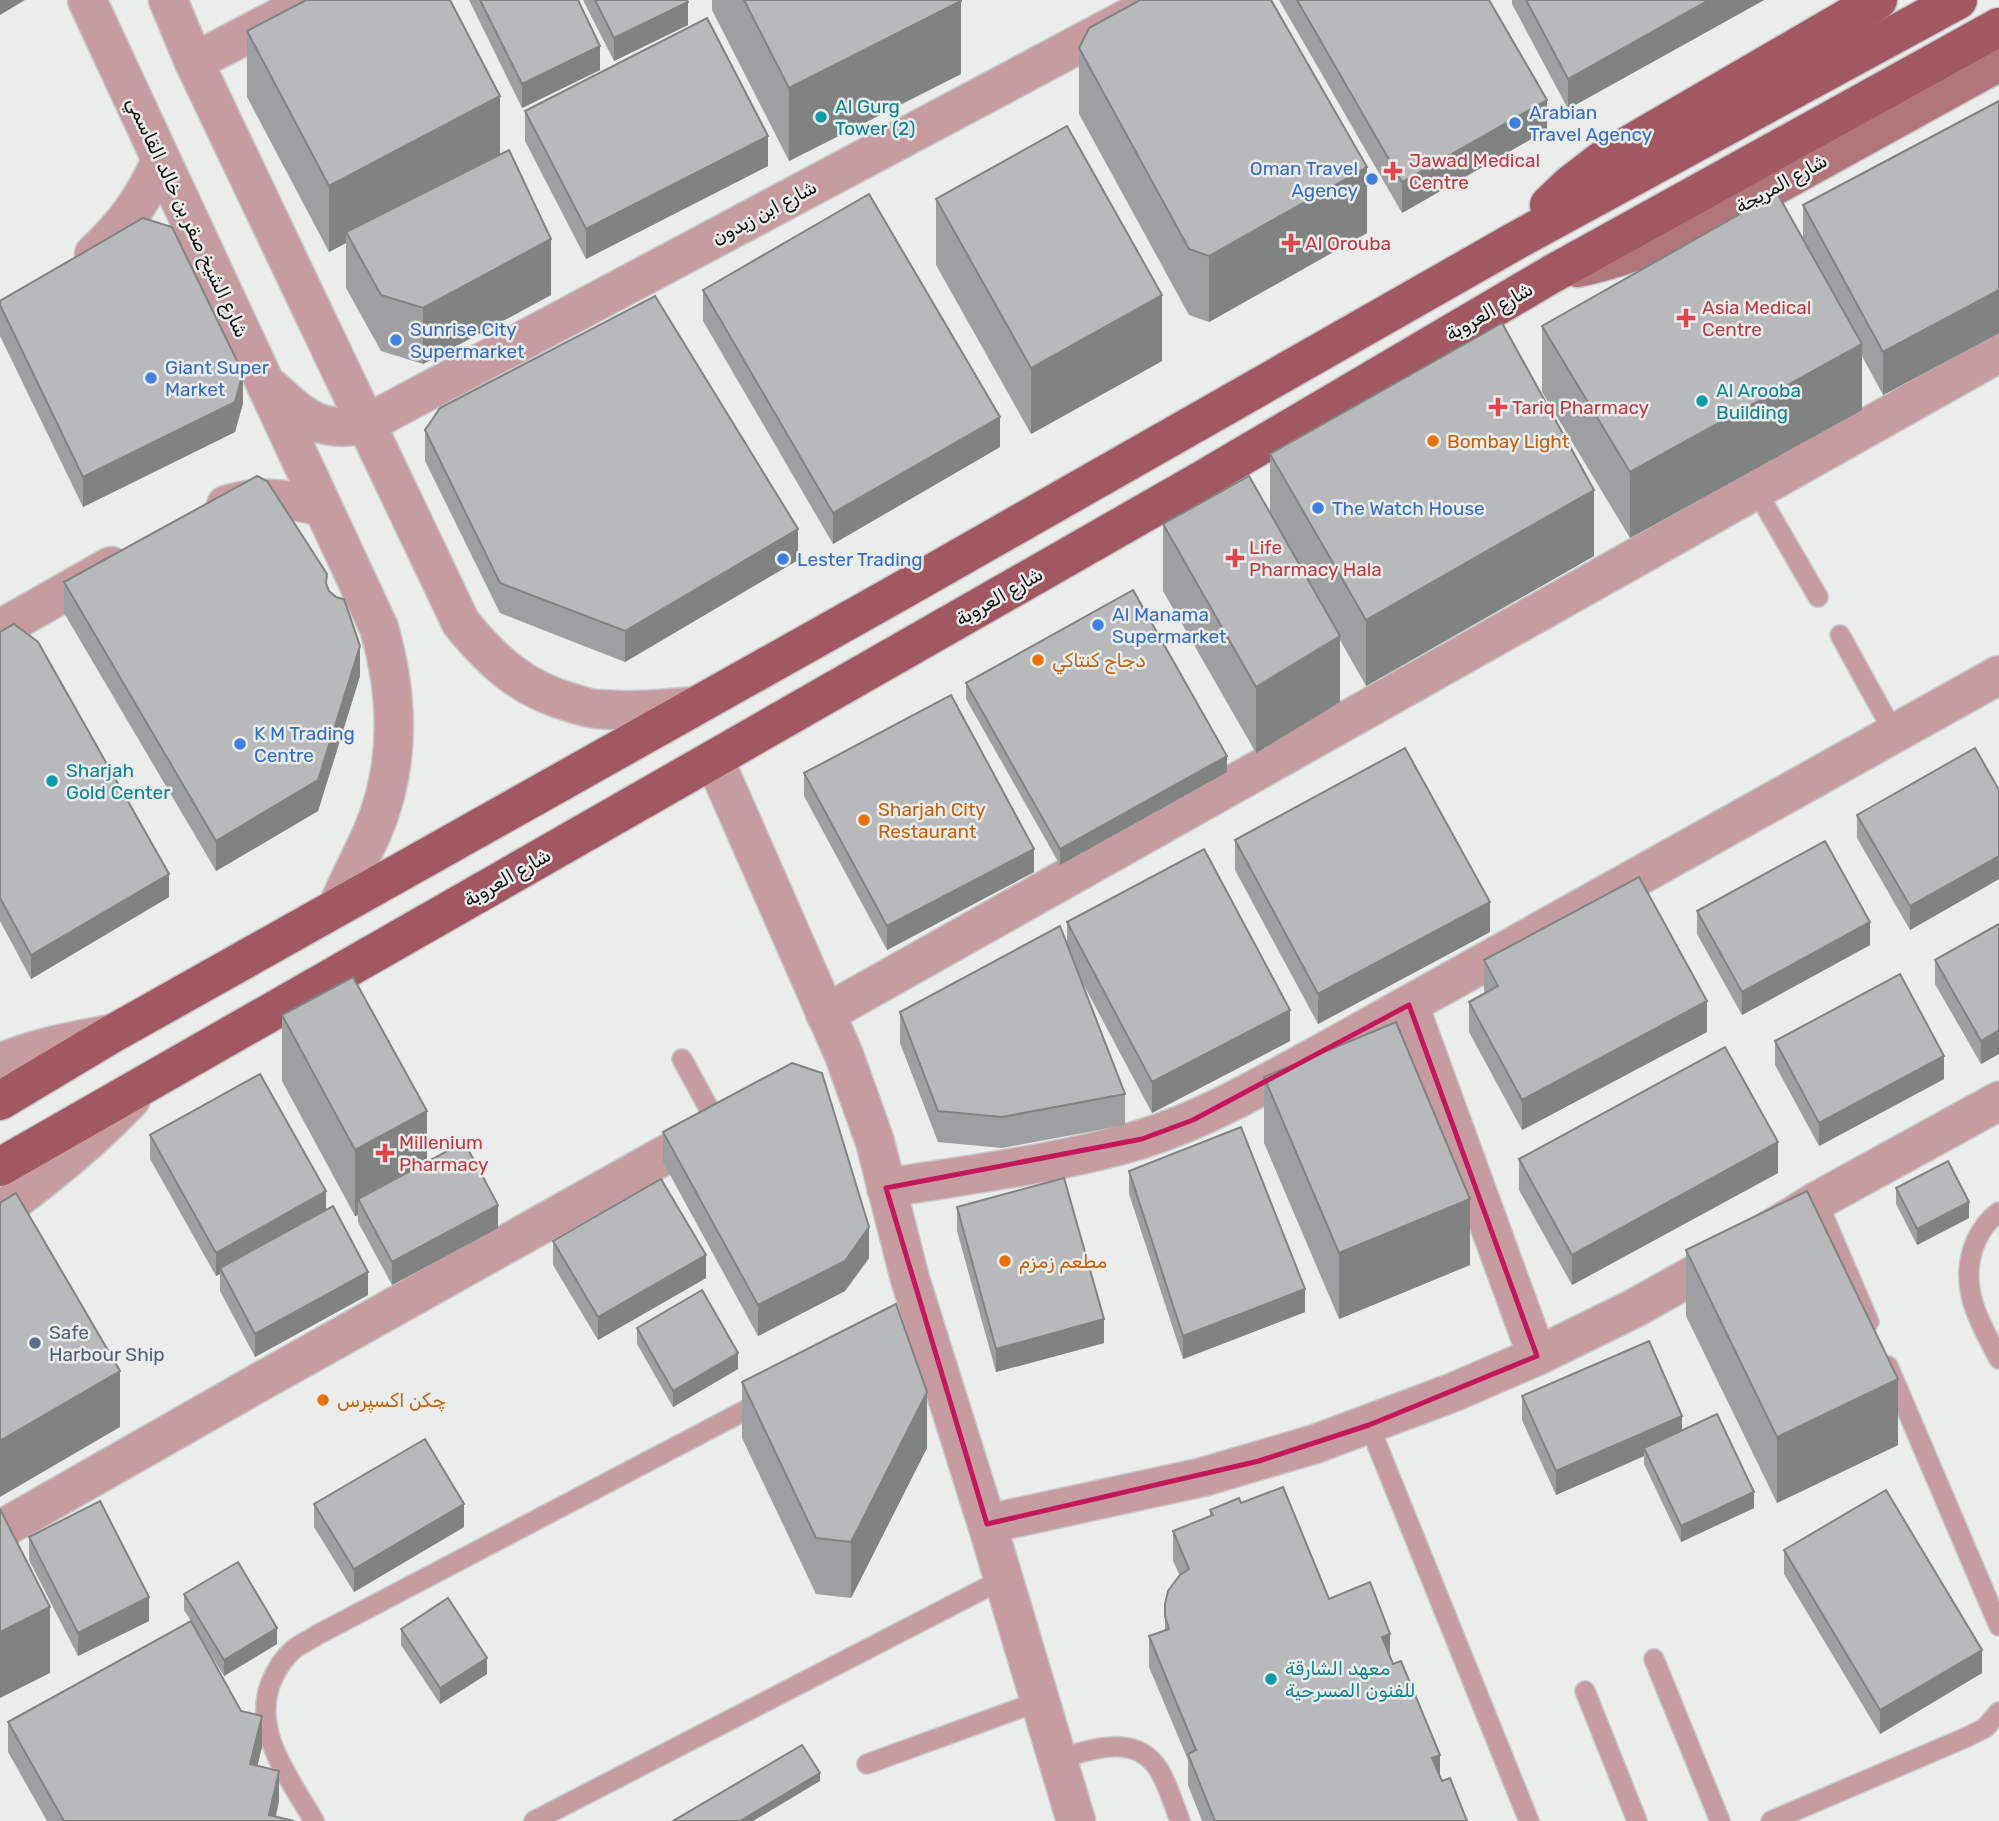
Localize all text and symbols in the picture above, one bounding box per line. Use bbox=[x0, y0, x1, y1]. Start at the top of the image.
street label: شارع الشيخ صقر بن خالد القاسمي bbox=[119, 93, 253, 342]
place label: Al Gurg Tower (2) bbox=[835, 95, 915, 140]
place label: Arabian Travel Agency bbox=[1529, 101, 1652, 146]
marker: Al Gurg Tower (2) bbox=[813, 109, 829, 125]
marker: Arabian Travel Agency bbox=[1507, 115, 1523, 131]
place label: Jawad Medical Centre bbox=[1409, 149, 1540, 194]
street label: شارع المريجة bbox=[1731, 149, 1832, 220]
place label: Oman Travel Agency bbox=[1250, 157, 1358, 202]
marker: Jawad Medical Centre bbox=[1383, 161, 1403, 181]
marker: Oman Travel Agency bbox=[1364, 171, 1380, 187]
street label: شارع ابن زيدون bbox=[708, 175, 822, 252]
place label: Al Orouba bbox=[1305, 232, 1391, 255]
marker: Al Orouba bbox=[1283, 235, 1299, 251]
street label: شارع العروبة bbox=[1442, 277, 1538, 347]
place label: Asia Medical Centre bbox=[1702, 296, 1811, 341]
marker: Asia Medical Centre bbox=[1676, 308, 1696, 328]
place label: Sunrise City Supermarket bbox=[410, 318, 525, 363]
marker: Sunrise City Supermarket bbox=[388, 332, 404, 348]
place label: Giant Super Market bbox=[165, 356, 270, 401]
marker: Giant Super Market bbox=[143, 370, 159, 386]
place label: Al Arooba Building bbox=[1716, 379, 1801, 424]
marker: Al Arooba Building bbox=[1694, 393, 1710, 409]
place label: Tariq Pharmacy bbox=[1512, 396, 1649, 419]
marker: Tariq Pharmacy bbox=[1490, 399, 1506, 415]
place label: Bombay Light bbox=[1447, 430, 1570, 453]
marker: Bombay Light bbox=[1425, 433, 1441, 449]
place label: The Watch House bbox=[1332, 497, 1485, 520]
marker: The Watch House bbox=[1310, 500, 1326, 516]
place label: Life Pharmacy Hala bbox=[1249, 536, 1382, 581]
place label: Lester Trading bbox=[797, 548, 923, 571]
marker: Life Pharmacy Hala bbox=[1227, 550, 1243, 566]
marker: Lester Trading bbox=[775, 551, 791, 567]
street label: شارع العروبة bbox=[952, 562, 1048, 632]
place label: Al Manama Supermarket bbox=[1112, 603, 1227, 648]
marker: Al Manama Supermarket bbox=[1090, 617, 1106, 633]
place label: دجاج كنتاكي bbox=[1052, 649, 1146, 675]
marker: دجاج كنتاكي bbox=[1030, 652, 1046, 668]
place label: K M Trading Centre bbox=[254, 722, 355, 767]
marker: K M Trading Centre bbox=[232, 736, 248, 752]
place label: Sharjah Gold Center bbox=[66, 759, 171, 804]
marker: Sharjah Gold Center bbox=[44, 773, 60, 789]
place label: Sharjah City Restaurant bbox=[878, 798, 986, 843]
marker: Sharjah City Restaurant bbox=[856, 812, 872, 828]
street label: شارع العروبة bbox=[460, 843, 556, 913]
place label: Millenium Pharmacy bbox=[399, 1131, 489, 1176]
marker: Millenium Pharmacy bbox=[377, 1145, 393, 1161]
place label: مطعم زمزم bbox=[1019, 1250, 1107, 1274]
marker: مطعم زمزم bbox=[997, 1253, 1013, 1269]
place label: Safe Harbour Ship bbox=[49, 1321, 165, 1366]
marker: Safe Harbour Ship bbox=[27, 1335, 43, 1351]
place label: چکن اکسپرس bbox=[337, 1389, 446, 1414]
marker: چکن اکسپرس bbox=[315, 1392, 331, 1408]
place label: معهد الشارقة للفنون المسرحية bbox=[1285, 1657, 1416, 1702]
marker: معهد الشارقة للفنون المسرحية bbox=[1263, 1671, 1279, 1687]

